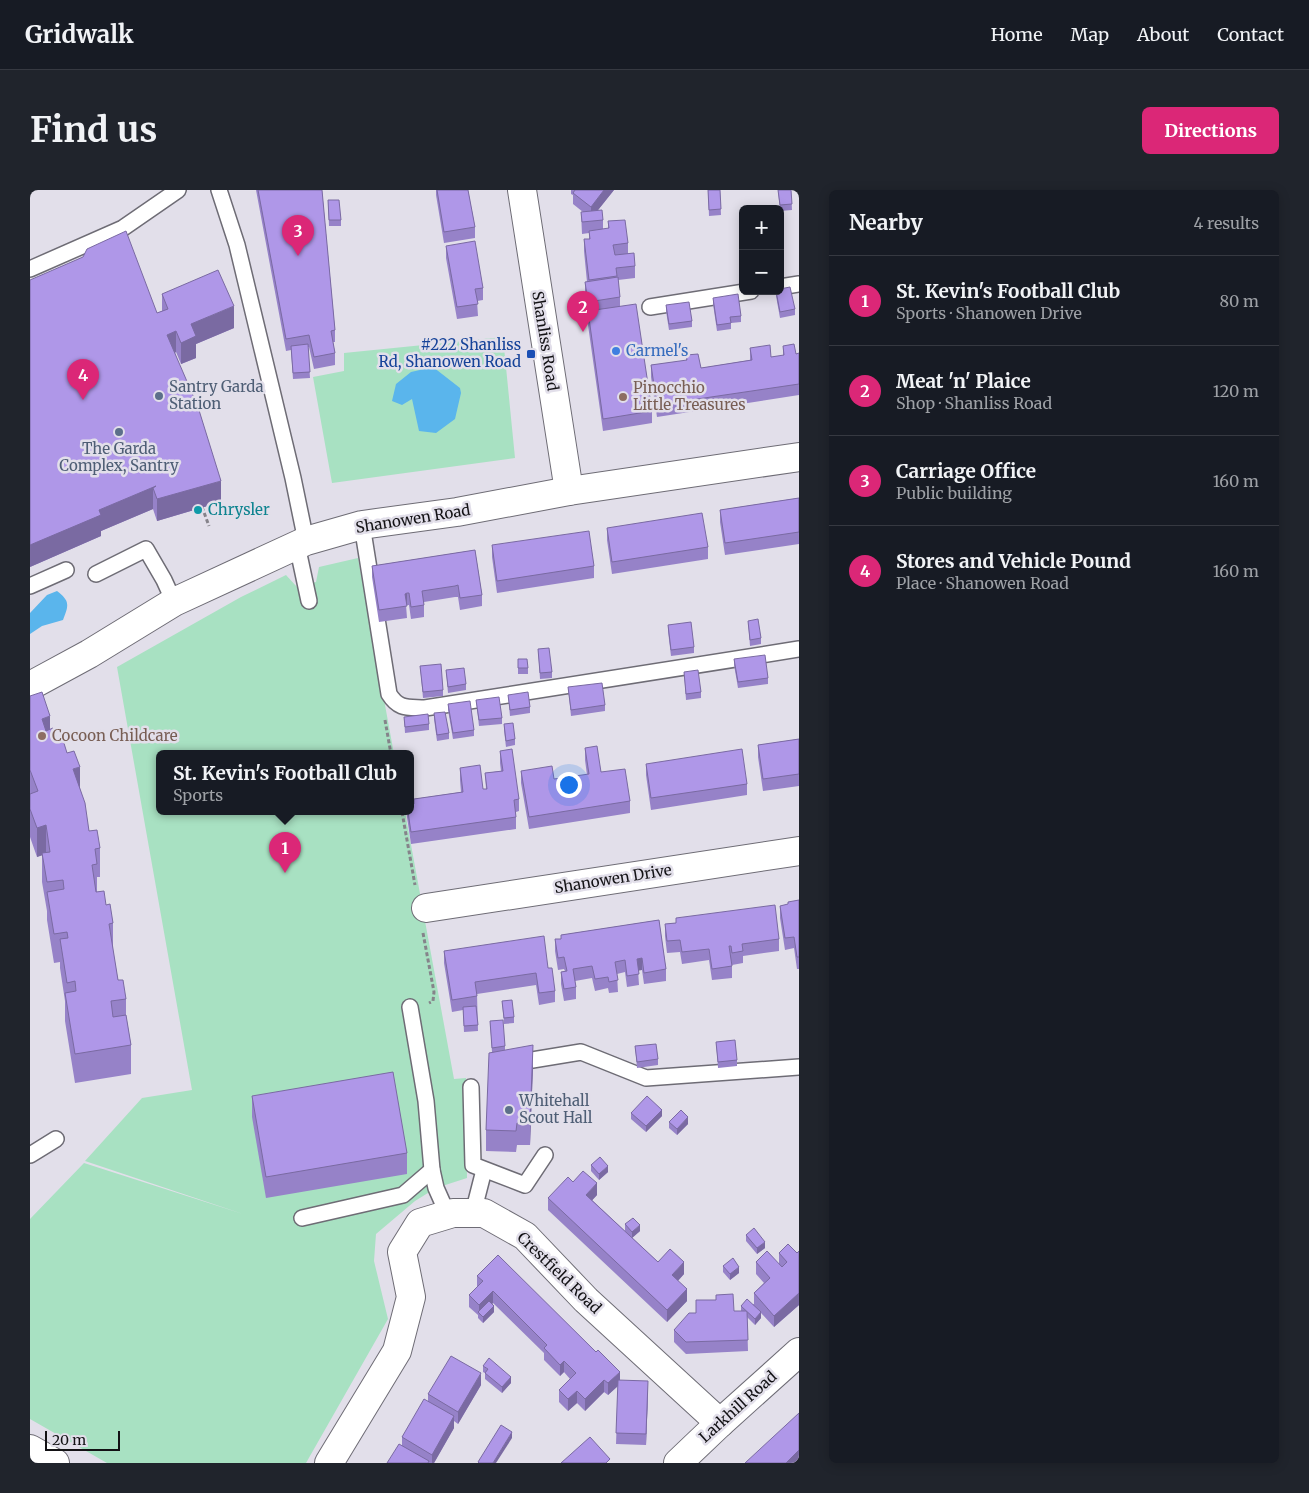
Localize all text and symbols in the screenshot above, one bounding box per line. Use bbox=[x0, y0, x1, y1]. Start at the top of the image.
text: Gridwalk bbox=[25, 19, 134, 50]
text: Home bbox=[991, 23, 1043, 46]
text: Map bbox=[1071, 23, 1109, 46]
text: About bbox=[1137, 23, 1189, 46]
text: Contact bbox=[1217, 23, 1284, 46]
button: Directions bbox=[1142, 107, 1279, 154]
text: Find us bbox=[30, 108, 157, 152]
map controls bbox=[739, 205, 784, 295]
button: + bbox=[739, 205, 784, 250]
text: Nearby bbox=[849, 209, 923, 236]
text: 4 results bbox=[1193, 213, 1259, 233]
pin: 3 bbox=[282, 215, 314, 256]
button: − bbox=[739, 250, 784, 295]
text: St. Kevin's Football Club bbox=[896, 279, 1120, 303]
street label: Shanliss Road bbox=[528, 290, 563, 392]
pin: 2 bbox=[567, 291, 599, 332]
text: 1 bbox=[861, 291, 869, 311]
text: 80 m bbox=[1220, 291, 1259, 311]
text: Sports · Shanowen Drive bbox=[896, 303, 1082, 323]
place label: #222 Shanliss Rd, Shanowen Road bbox=[379, 335, 521, 371]
place label: Carmel's bbox=[626, 341, 688, 360]
marker: Carmel's bbox=[610, 345, 622, 357]
marker: #222 Shanliss Rd, Shanowen Road bbox=[525, 348, 537, 360]
pin: 4 bbox=[67, 359, 99, 400]
text: Meat 'n' Plaice bbox=[896, 369, 1031, 393]
place label: Santry Garda Station bbox=[169, 377, 264, 413]
place label: Pinocchio Little Treasures bbox=[633, 378, 746, 414]
text: 2 bbox=[860, 381, 870, 401]
text: 120 m bbox=[1213, 381, 1259, 401]
marker: Santry Garda Station bbox=[153, 390, 165, 402]
marker: Pinocchio Little Treasures bbox=[617, 391, 629, 403]
text: Shop · Shanliss Road bbox=[896, 393, 1052, 413]
marker: The Garda Complex, Santry bbox=[113, 426, 125, 438]
place label: The Garda Complex, Santry bbox=[59, 439, 179, 475]
text: Carriage Office bbox=[896, 459, 1036, 483]
text: 3 bbox=[860, 471, 870, 491]
text: 160 m bbox=[1213, 471, 1259, 491]
text: Public building bbox=[896, 483, 1012, 503]
place label: Chrysler bbox=[208, 500, 270, 519]
street label: Shanowen Road bbox=[354, 500, 472, 537]
marker: Chrysler bbox=[192, 504, 204, 516]
text: Stores and Vehicle Pound bbox=[896, 549, 1131, 573]
text: 4 bbox=[860, 561, 870, 581]
text: 160 m bbox=[1213, 561, 1259, 581]
text: Place · Shanowen Road bbox=[896, 573, 1069, 593]
place label: Cocoon Childcare bbox=[52, 726, 178, 745]
marker: Cocoon Childcare bbox=[36, 730, 48, 742]
popup bbox=[156, 750, 414, 815]
text: St. Kevin's Football Club bbox=[173, 761, 397, 785]
your location bbox=[556, 772, 582, 798]
text: Sports bbox=[173, 785, 223, 805]
pin: 1 bbox=[269, 832, 301, 873]
street label: Shanowen Drive bbox=[553, 860, 673, 897]
place label: Whitehall Scout Hall bbox=[518, 1091, 593, 1127]
marker: Whitehall Scout Hall bbox=[503, 1104, 515, 1116]
street label: Crestfield Road bbox=[513, 1228, 605, 1318]
street label: Larkhill Road bbox=[695, 1367, 780, 1446]
scale bar bbox=[45, 1428, 120, 1451]
text: 20 m bbox=[52, 1431, 86, 1449]

